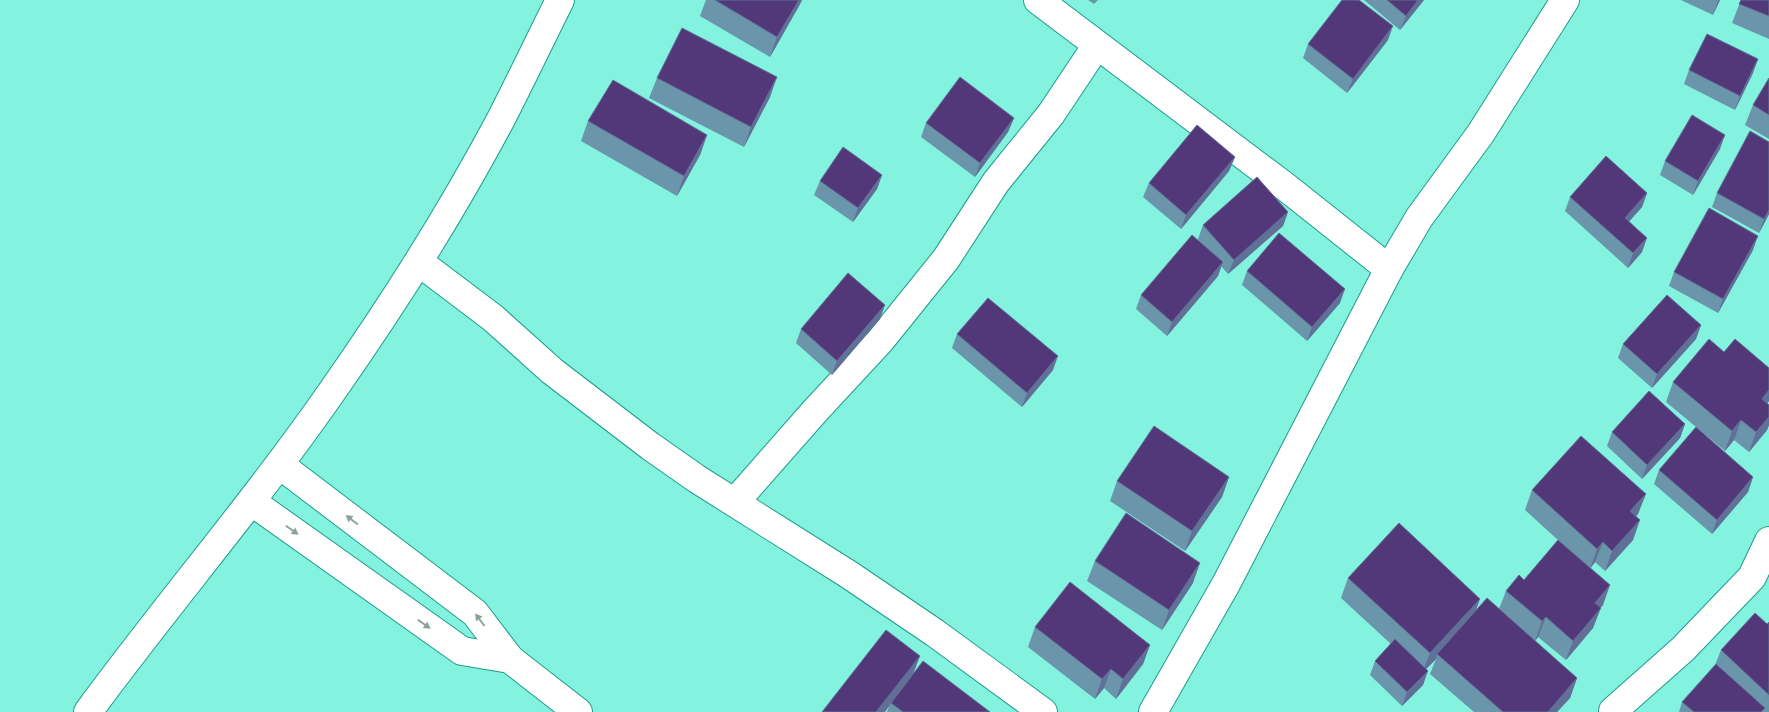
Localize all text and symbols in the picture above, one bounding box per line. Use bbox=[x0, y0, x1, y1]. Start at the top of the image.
one-way arrow bbox=[345, 515, 359, 525]
one-way arrow bbox=[285, 525, 299, 535]
one-way arrow bbox=[475, 614, 486, 627]
one-way arrow bbox=[417, 619, 431, 629]

